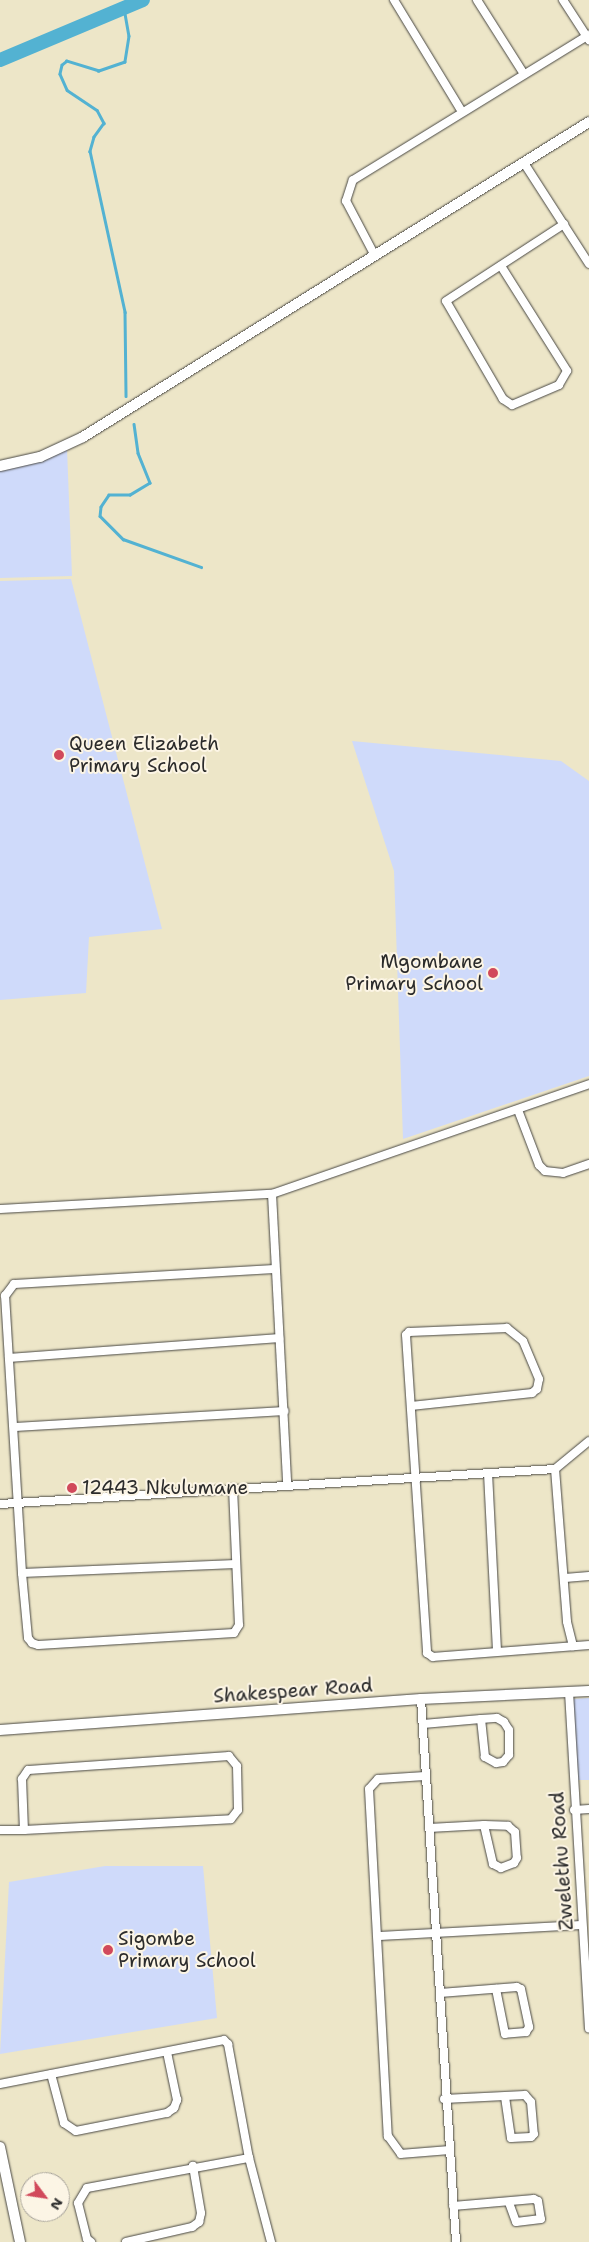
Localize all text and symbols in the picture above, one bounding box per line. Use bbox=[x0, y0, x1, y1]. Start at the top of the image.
place label: Queen Elizabeth Primary School bbox=[69, 733, 219, 777]
marker: Queen Elizabeth Primary School bbox=[53, 749, 65, 761]
place label: Mgombane Primary School bbox=[345, 951, 483, 995]
marker: Mgombane Primary School bbox=[487, 967, 499, 979]
place label: 12443 Nkulumane bbox=[82, 1477, 248, 1499]
marker: 12443 Nkulumane bbox=[66, 1482, 78, 1494]
street label: Shakespear Road bbox=[213, 1674, 373, 1708]
street label: Zwelethu Road bbox=[546, 1791, 578, 1931]
place label: Sigombe Primary School bbox=[118, 1928, 256, 1972]
marker: Sigombe Primary School bbox=[102, 1944, 114, 1956]
north arrow bbox=[20, 2172, 70, 2222]
text: N bbox=[46, 2195, 68, 2214]

